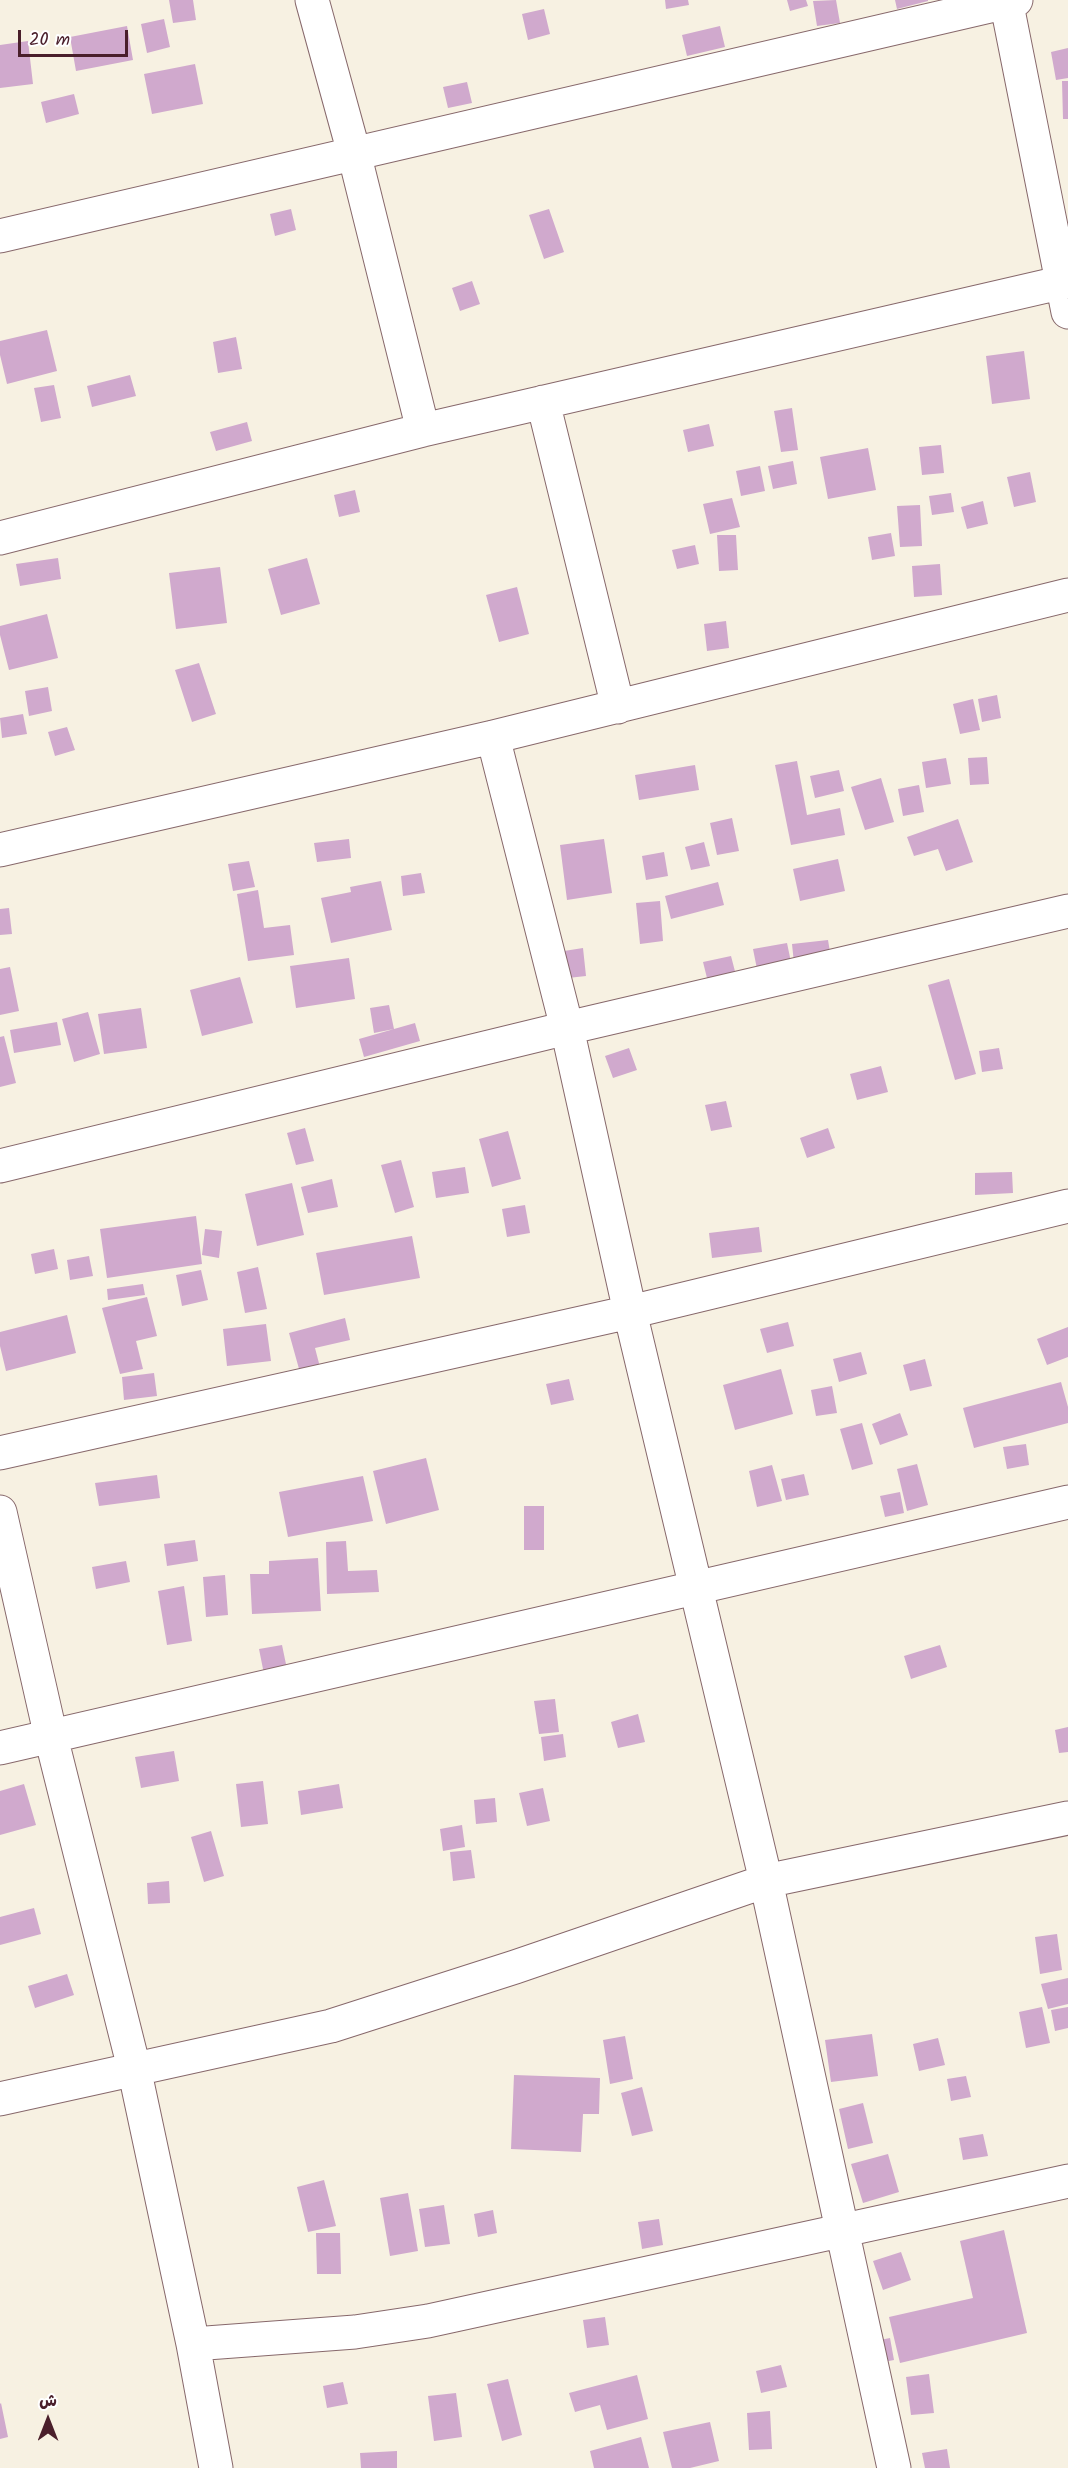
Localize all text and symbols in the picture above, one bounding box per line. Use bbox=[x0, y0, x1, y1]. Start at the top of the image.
scale bar bbox=[21, 18, 130, 56]
text: 20 m bbox=[29, 26, 70, 55]
text: ش bbox=[39, 2389, 57, 2414]
north arrow bbox=[18, 2390, 78, 2450]

